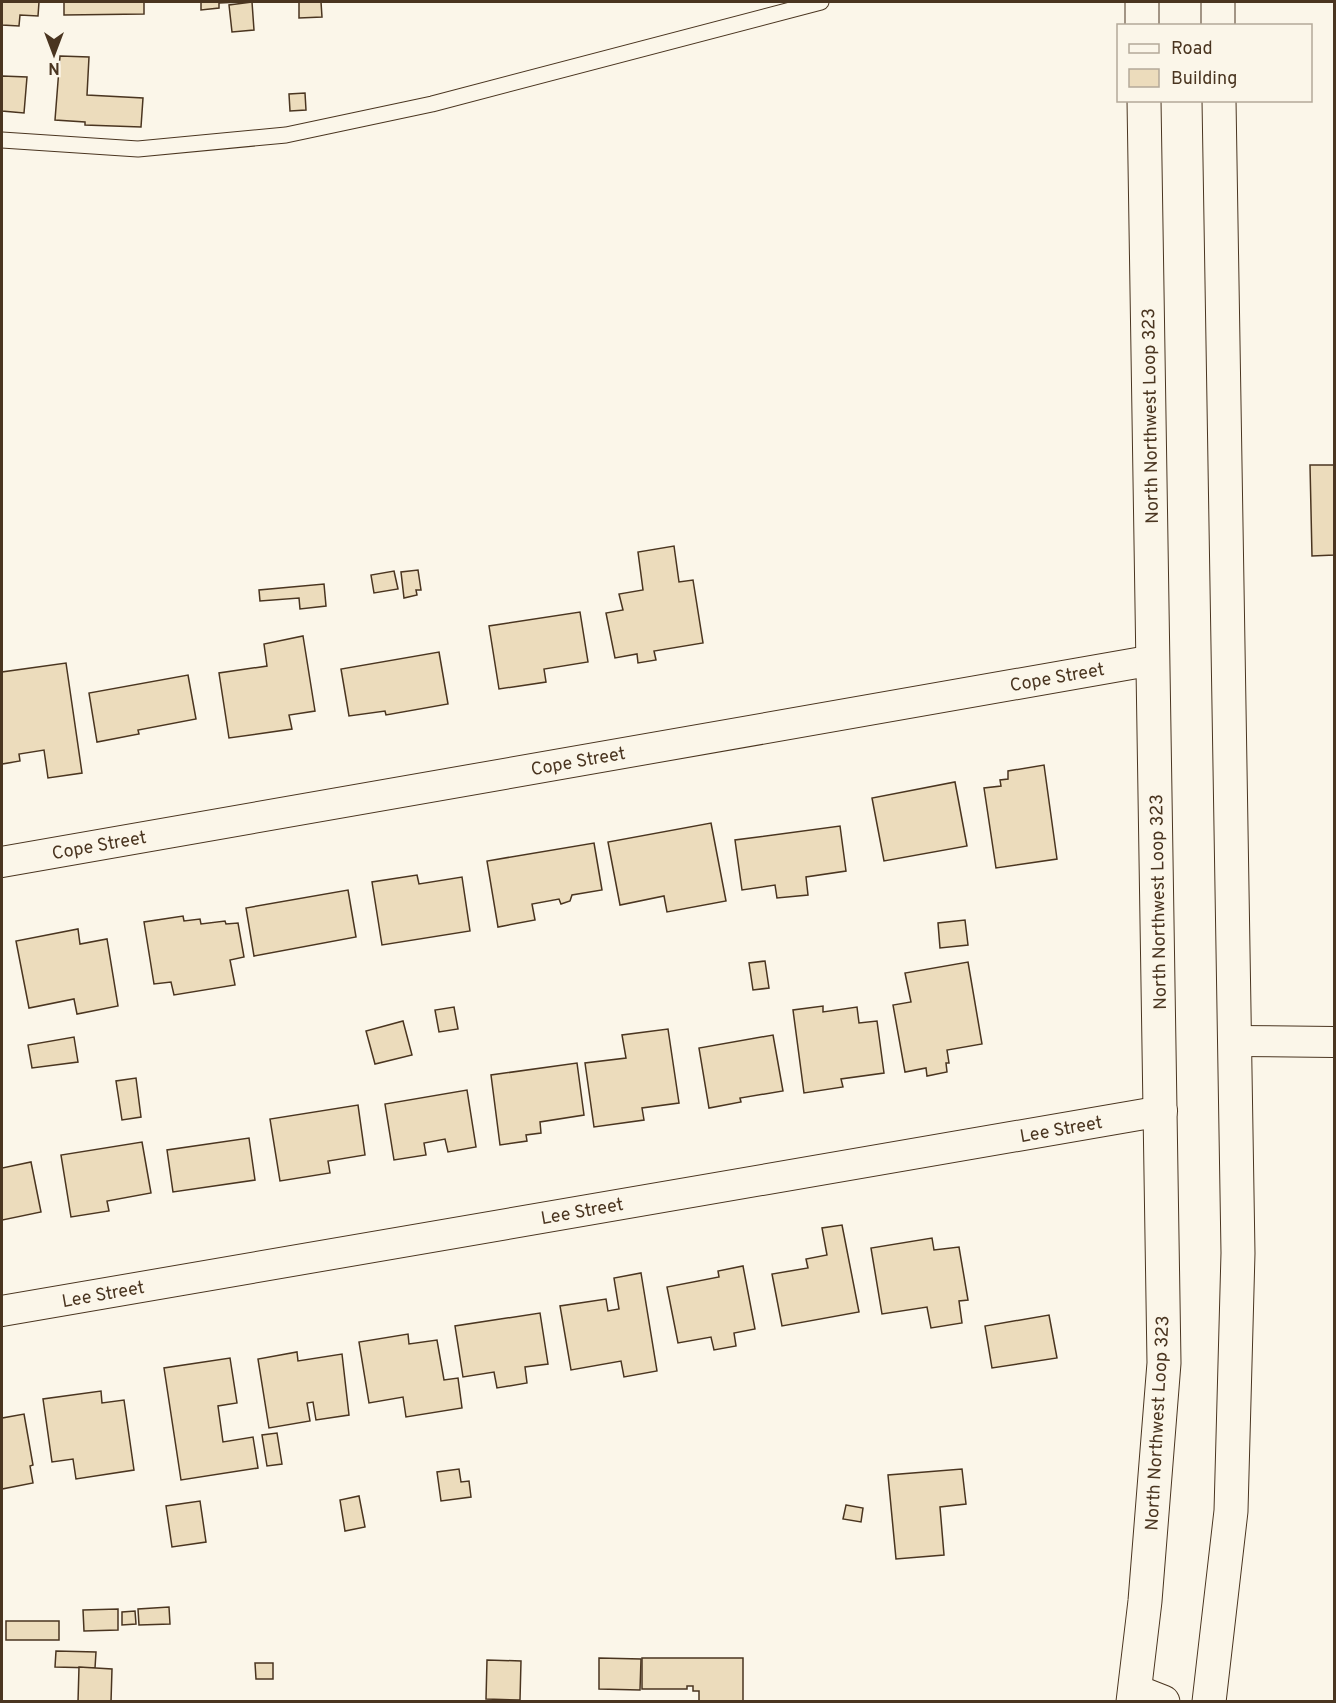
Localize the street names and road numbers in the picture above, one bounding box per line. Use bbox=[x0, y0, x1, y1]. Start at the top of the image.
street label: North Northwest Loop 323 bbox=[1138, 308, 1165, 524]
street label: Cope Street bbox=[1008, 659, 1106, 698]
street label: Cope Street bbox=[529, 743, 627, 782]
street label: North Northwest Loop 323 bbox=[1146, 794, 1173, 1010]
street label: Cope Street bbox=[50, 827, 148, 866]
street label: Lee Street bbox=[1018, 1112, 1104, 1149]
street label: Lee Street bbox=[539, 1194, 625, 1231]
street label: Lee Street bbox=[60, 1277, 146, 1314]
street label: North Northwest Loop 323 bbox=[1141, 1315, 1176, 1531]

